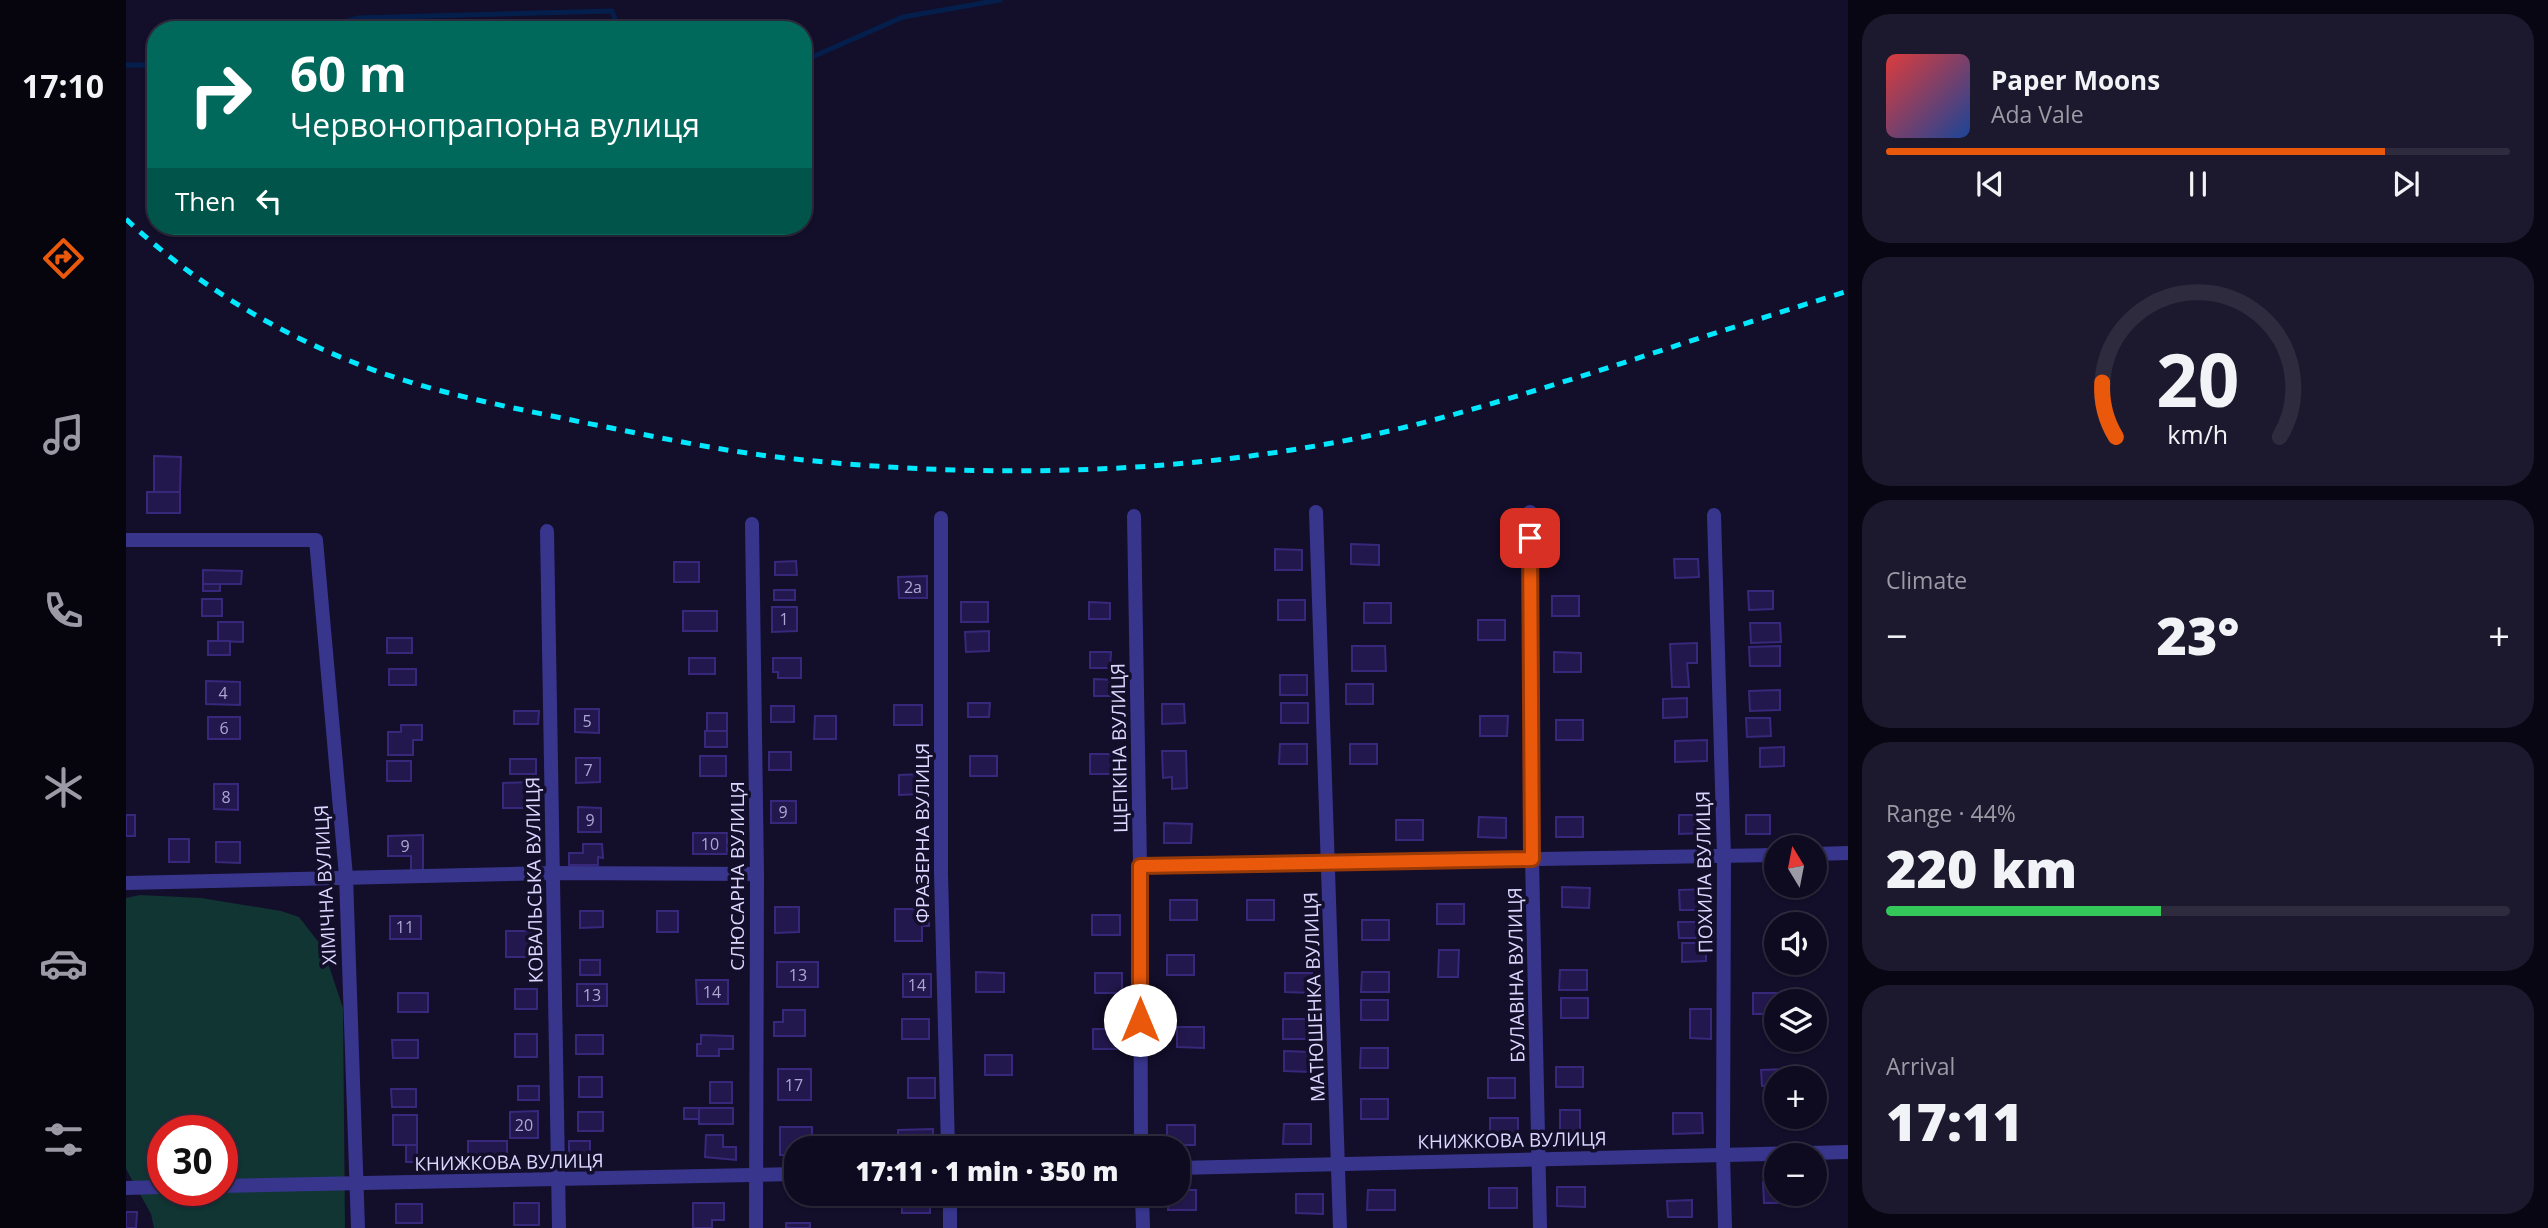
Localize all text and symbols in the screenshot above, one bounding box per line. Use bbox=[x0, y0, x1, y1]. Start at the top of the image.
text: 60 m bbox=[290, 40, 407, 106]
icon: right bbox=[175, 49, 266, 140]
text: Paper Moons bbox=[1991, 62, 2160, 98]
text: 17:10 bbox=[22, 64, 104, 107]
text: Ada Vale bbox=[1991, 98, 2084, 130]
text: Червонопрапорна вулиця bbox=[290, 103, 700, 146]
icon: previous bbox=[1971, 165, 2009, 203]
icon: pause bbox=[2179, 165, 2217, 203]
icon: next bbox=[2387, 165, 2425, 203]
icon: left bbox=[250, 182, 288, 220]
text: Then bbox=[175, 183, 236, 219]
icon: directions bbox=[39, 234, 88, 283]
text: 20 bbox=[2156, 330, 2240, 429]
icon: music bbox=[39, 410, 88, 459]
text: km/h bbox=[2168, 417, 2228, 451]
pin bbox=[1500, 508, 1560, 568]
icon: arrive bbox=[1511, 519, 1549, 557]
text: Climate bbox=[1886, 564, 1967, 596]
house number: 2а bbox=[904, 576, 922, 598]
icon: phone bbox=[39, 586, 88, 635]
text: 23° bbox=[2157, 599, 2239, 670]
house number: 1 bbox=[779, 608, 789, 630]
text: − bbox=[1886, 609, 1908, 661]
text: + bbox=[2488, 609, 2510, 661]
street label: ЩЕПКІНА ВУЛИЦЯ bbox=[1105, 663, 1133, 833]
house number: 4 bbox=[218, 682, 228, 704]
house number: 5 bbox=[582, 710, 592, 732]
house number: 6 bbox=[219, 717, 229, 739]
street label: ФРАЗЕРНА ВУЛИЦЯ bbox=[909, 743, 935, 923]
house number: 7 bbox=[583, 759, 593, 781]
icon: climate bbox=[39, 763, 88, 812]
street label: КОВАЛЬСЬКА ВУЛИЦЯ bbox=[519, 777, 549, 983]
street label: СЛЮСАРНА ВУЛИЦЯ bbox=[724, 781, 750, 971]
house number: 8 bbox=[221, 786, 231, 808]
street label: ПОХИЛА ВУЛИЦЯ bbox=[1690, 791, 1718, 953]
text: Range · 44% bbox=[1886, 797, 2016, 829]
house number: 9 bbox=[778, 801, 788, 823]
street label: ХІМІЧНА ВУЛИЦЯ bbox=[308, 804, 342, 966]
house number: 9 bbox=[585, 809, 595, 831]
text: 220 km bbox=[1886, 832, 2077, 903]
house number: 10 bbox=[701, 833, 719, 855]
house number: 9 bbox=[400, 835, 410, 857]
north arrow bbox=[1764, 835, 1827, 898]
map controls bbox=[1764, 835, 1827, 1206]
street label: БУЛАВІНА ВУЛИЦЯ bbox=[1501, 887, 1531, 1063]
street label: МАТЮШЕНКА ВУЛИЦЯ bbox=[1297, 892, 1331, 1102]
button: sound bbox=[1764, 912, 1827, 975]
house number: 11 bbox=[396, 916, 414, 938]
icon: car bbox=[39, 939, 88, 988]
house number: 13 bbox=[789, 964, 807, 986]
house number: 14 bbox=[908, 974, 926, 996]
house number: 14 bbox=[703, 981, 721, 1003]
position arrow bbox=[1103, 983, 1177, 1057]
house number: 13 bbox=[583, 984, 601, 1006]
button: layers bbox=[1764, 989, 1827, 1052]
text: Arrival bbox=[1886, 1050, 1955, 1082]
button: + bbox=[1764, 1066, 1827, 1129]
house number: 17 bbox=[785, 1074, 803, 1096]
text: 17:11 bbox=[1886, 1085, 2023, 1156]
house number: 20 bbox=[515, 1114, 533, 1136]
icon: filters bbox=[39, 1115, 88, 1164]
speed limit sign: 30 bbox=[147, 1115, 238, 1206]
street label: КНИЖКОВА ВУЛИЦЯ bbox=[1417, 1125, 1607, 1155]
button: − bbox=[1764, 1143, 1827, 1206]
street label: КНИЖКОВА ВУЛИЦЯ bbox=[414, 1147, 604, 1177]
text: 17:11 · 1 min · 350 m bbox=[856, 1153, 1118, 1189]

